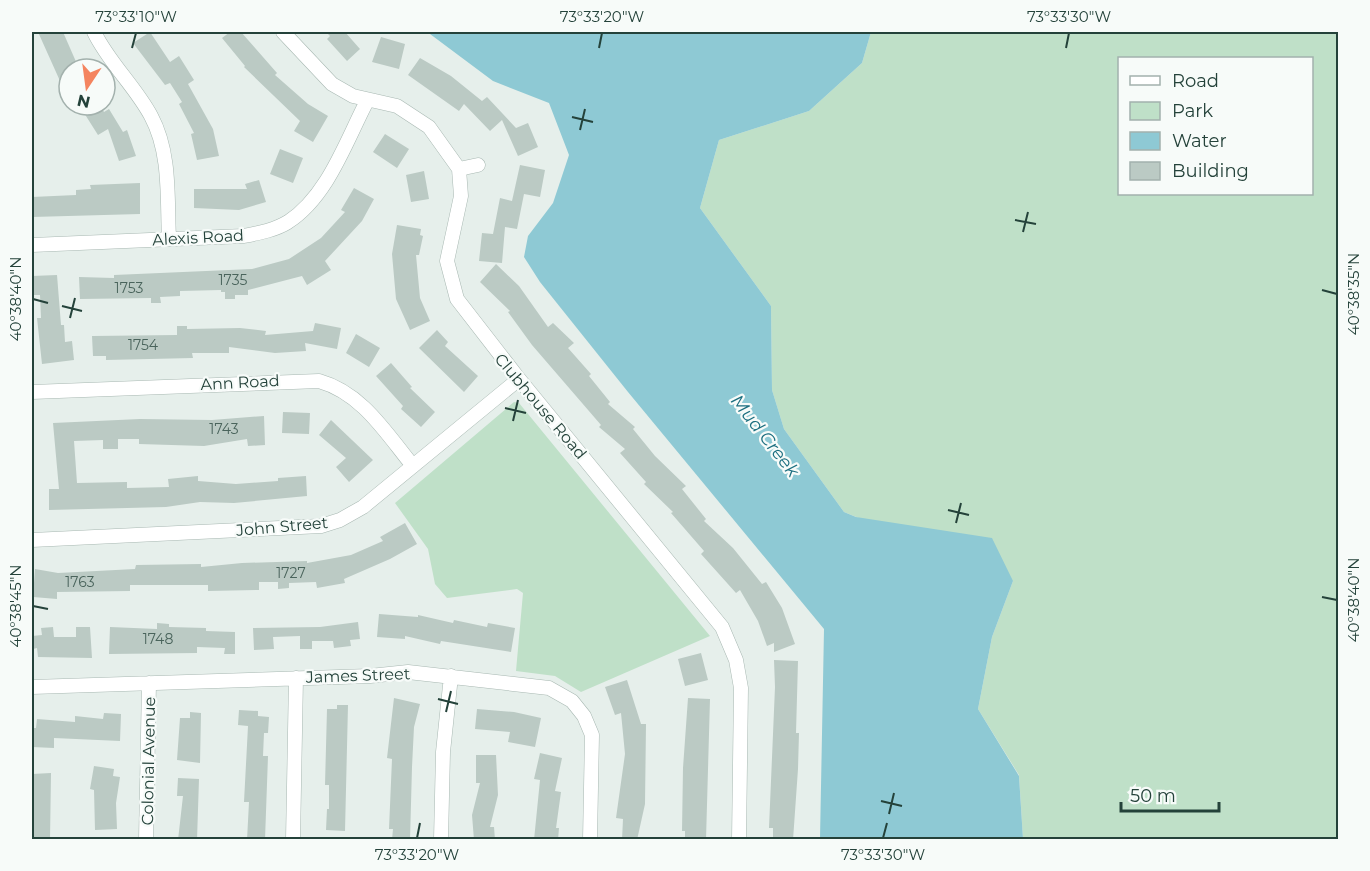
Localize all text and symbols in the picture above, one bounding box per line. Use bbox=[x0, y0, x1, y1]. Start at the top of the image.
text: 73°33'10"W bbox=[95, 7, 177, 26]
text: 73°33'20"W bbox=[560, 7, 645, 26]
text: 73°33'30"W bbox=[1027, 7, 1111, 26]
north arrow bbox=[57, 57, 117, 117]
legend bbox=[1118, 57, 1313, 195]
text: Road bbox=[1172, 70, 1219, 92]
text: N bbox=[75, 90, 92, 112]
text: Park bbox=[1172, 100, 1213, 122]
text: Water bbox=[1172, 130, 1227, 152]
text: Building bbox=[1172, 160, 1249, 182]
street label: Alexis Road bbox=[152, 226, 244, 249]
text: 40°38'35"N bbox=[1344, 253, 1363, 335]
text: 40°38'40"N bbox=[6, 257, 25, 341]
house number: 1735 bbox=[219, 271, 248, 289]
house number: 1753 bbox=[115, 279, 143, 297]
house number: 1754 bbox=[128, 336, 159, 354]
street label: Clubhouse Road bbox=[491, 350, 590, 463]
street label: Ann Road bbox=[200, 371, 280, 394]
water label: Mud Creek bbox=[726, 390, 805, 483]
house number: 1743 bbox=[209, 420, 239, 438]
street label: John Street bbox=[234, 513, 329, 540]
text: 40°38'40"N bbox=[1344, 558, 1363, 642]
text: 40°38'45"N bbox=[6, 564, 25, 648]
house number: 1727 bbox=[276, 564, 306, 582]
house number: 1763 bbox=[65, 573, 95, 591]
house number: 1748 bbox=[143, 630, 173, 648]
street label: James Street bbox=[304, 664, 411, 687]
street label: Colonial Avenue bbox=[138, 696, 159, 826]
scale bar bbox=[1121, 775, 1218, 813]
text: 50 m bbox=[1130, 785, 1176, 807]
text: 73°33'20"W bbox=[375, 845, 460, 864]
text: 73°33'30"W bbox=[841, 845, 925, 864]

